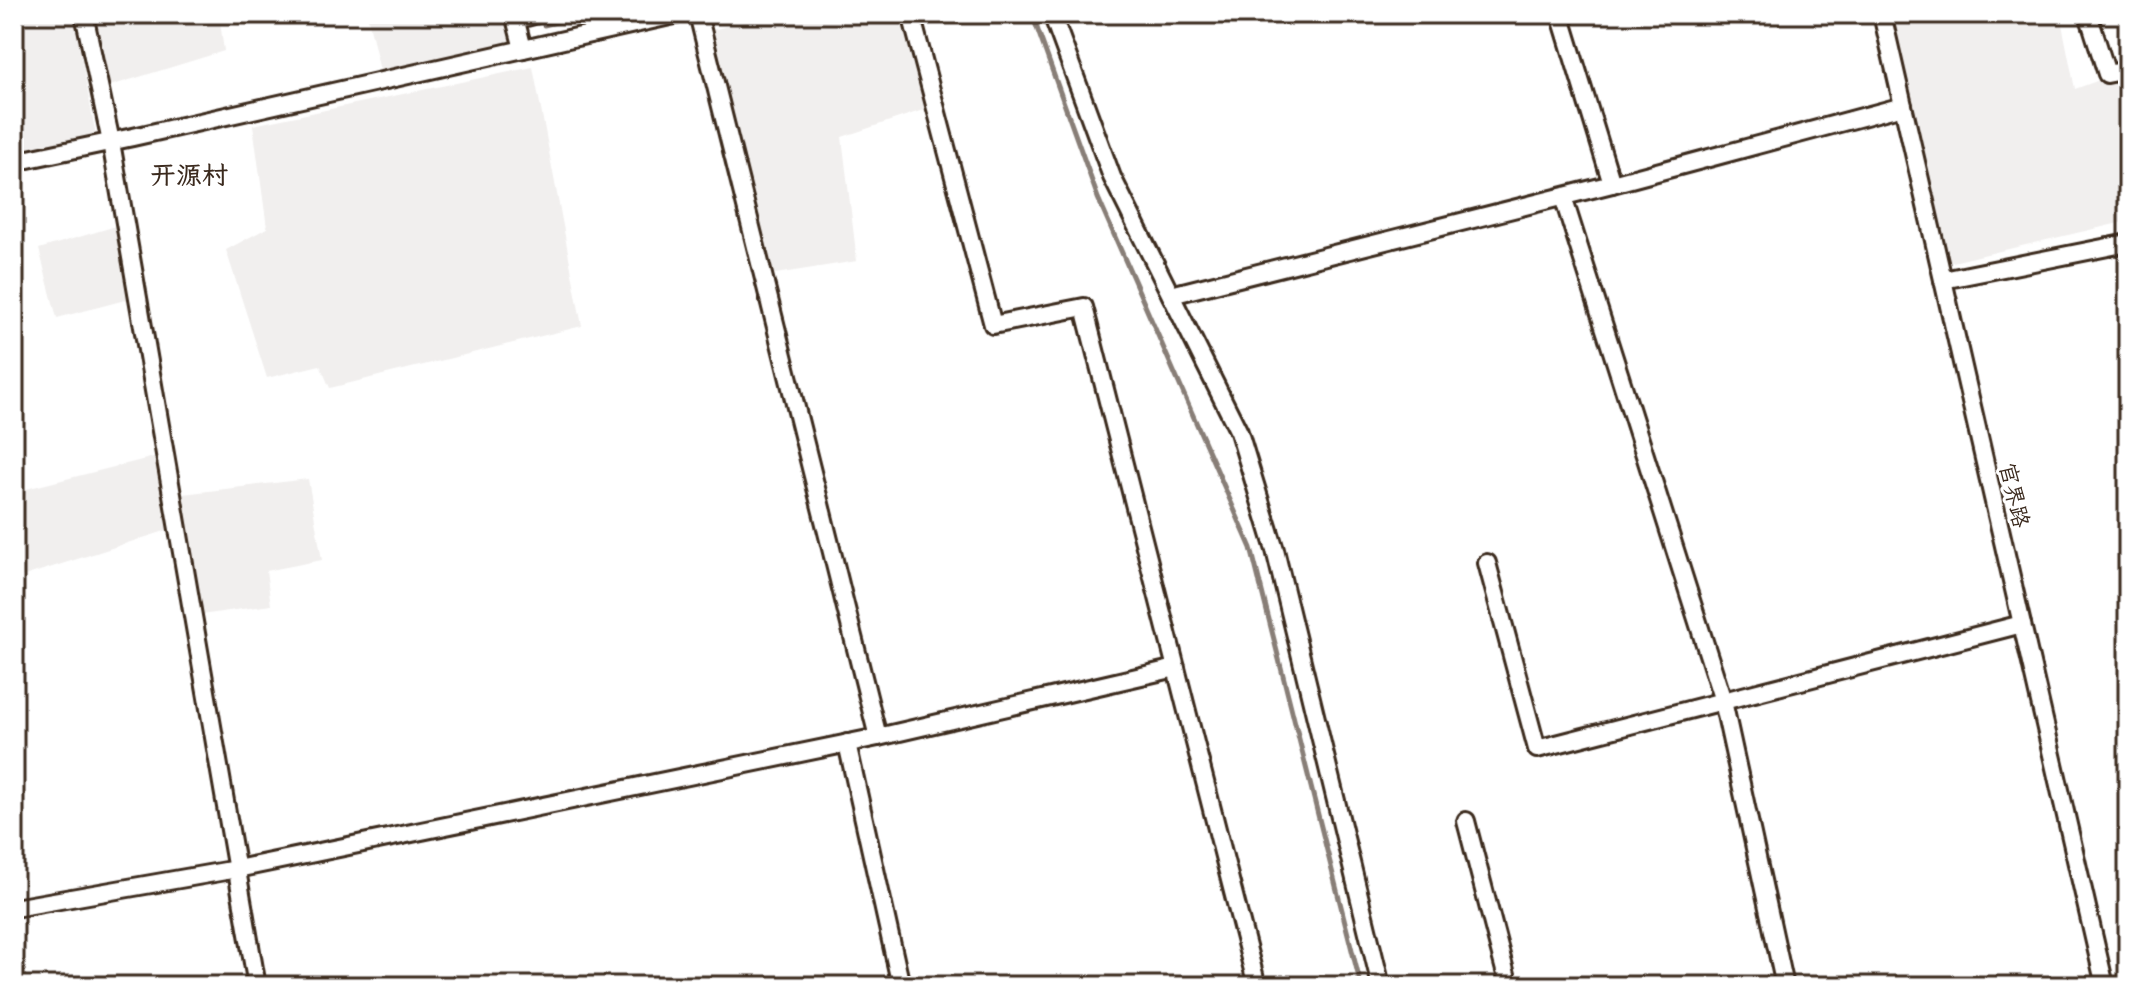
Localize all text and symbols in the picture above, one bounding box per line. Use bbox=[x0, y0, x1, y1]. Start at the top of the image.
district label: 开源村 bbox=[150, 160, 228, 192]
street label: 官界路 bbox=[1993, 460, 2035, 531]

